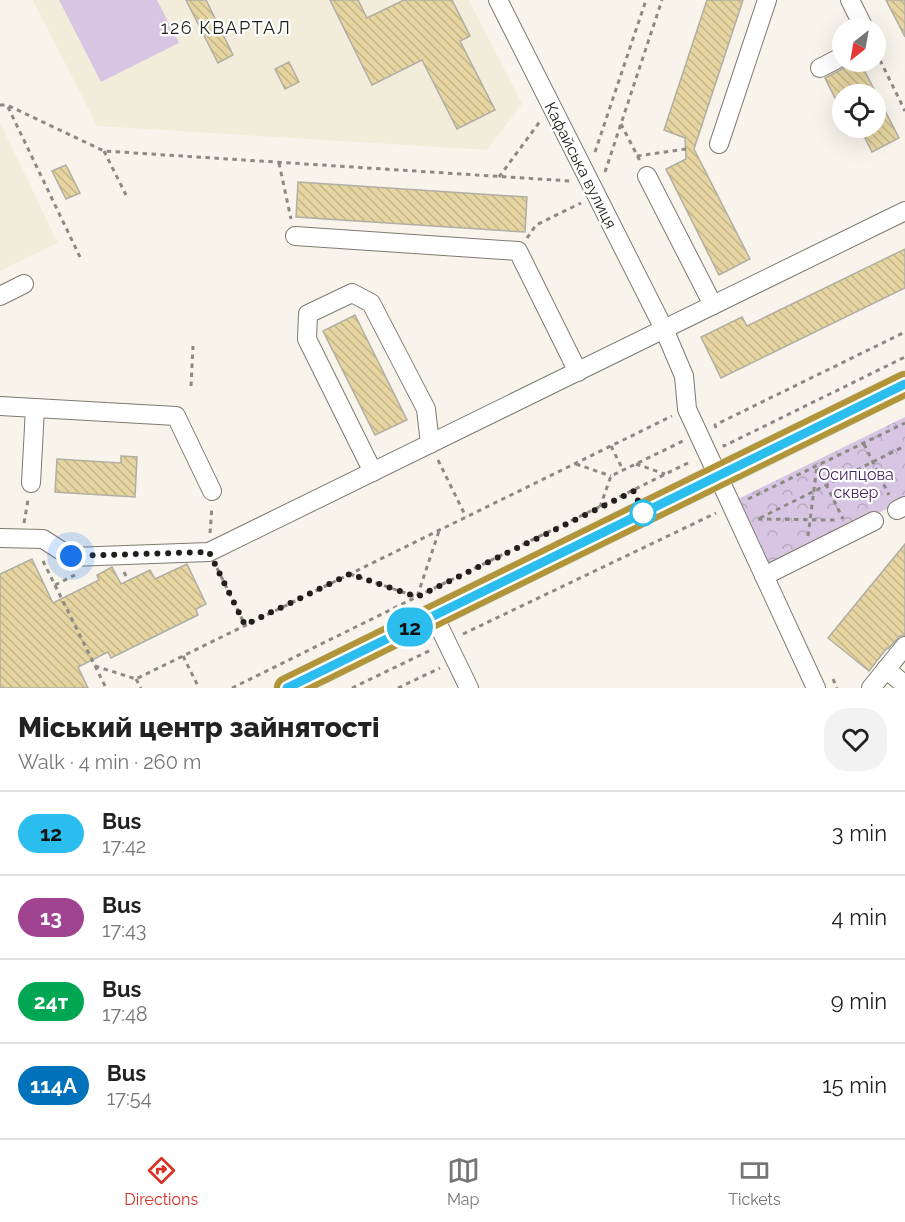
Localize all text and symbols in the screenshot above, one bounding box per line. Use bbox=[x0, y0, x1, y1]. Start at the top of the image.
district label: 126 КВАРТАЛ bbox=[161, 17, 291, 38]
north arrow bbox=[832, 18, 886, 72]
map controls bbox=[832, 18, 886, 138]
button: locate bbox=[832, 84, 886, 138]
street label: Кафайська вулиця bbox=[540, 99, 621, 232]
park label: Осипцова сквер bbox=[818, 465, 894, 502]
unlabelled marker bbox=[630, 500, 656, 526]
your location bbox=[56, 541, 86, 571]
line badge: 12 bbox=[383, 608, 437, 646]
text: 12 bbox=[399, 615, 421, 640]
button: heart bbox=[824, 708, 887, 771]
text: Міський центр зайнятості bbox=[18, 711, 379, 744]
text: Walk · 4 min · 260 m bbox=[18, 750, 201, 774]
text: Bus bbox=[102, 808, 141, 834]
text: 3 min bbox=[832, 820, 887, 846]
text: 12 bbox=[40, 821, 62, 846]
text: 17:42 bbox=[102, 834, 146, 858]
text: Bus bbox=[102, 892, 141, 918]
text: 4 min bbox=[832, 904, 887, 930]
text: 13 bbox=[40, 905, 62, 930]
text: 17:43 bbox=[102, 918, 147, 942]
text: Bus bbox=[102, 976, 141, 1002]
text: 9 min bbox=[831, 988, 887, 1014]
text: 24т bbox=[34, 989, 68, 1014]
text: 17:48 bbox=[102, 1002, 148, 1026]
text: Bus bbox=[107, 1060, 146, 1086]
text: 15 min bbox=[822, 1072, 887, 1098]
text: 114А bbox=[30, 1073, 77, 1098]
text: 17:54 bbox=[107, 1086, 152, 1110]
tab: Directions bbox=[124, 1154, 198, 1209]
tab: Map bbox=[447, 1154, 480, 1209]
tab: Tickets bbox=[728, 1154, 781, 1209]

